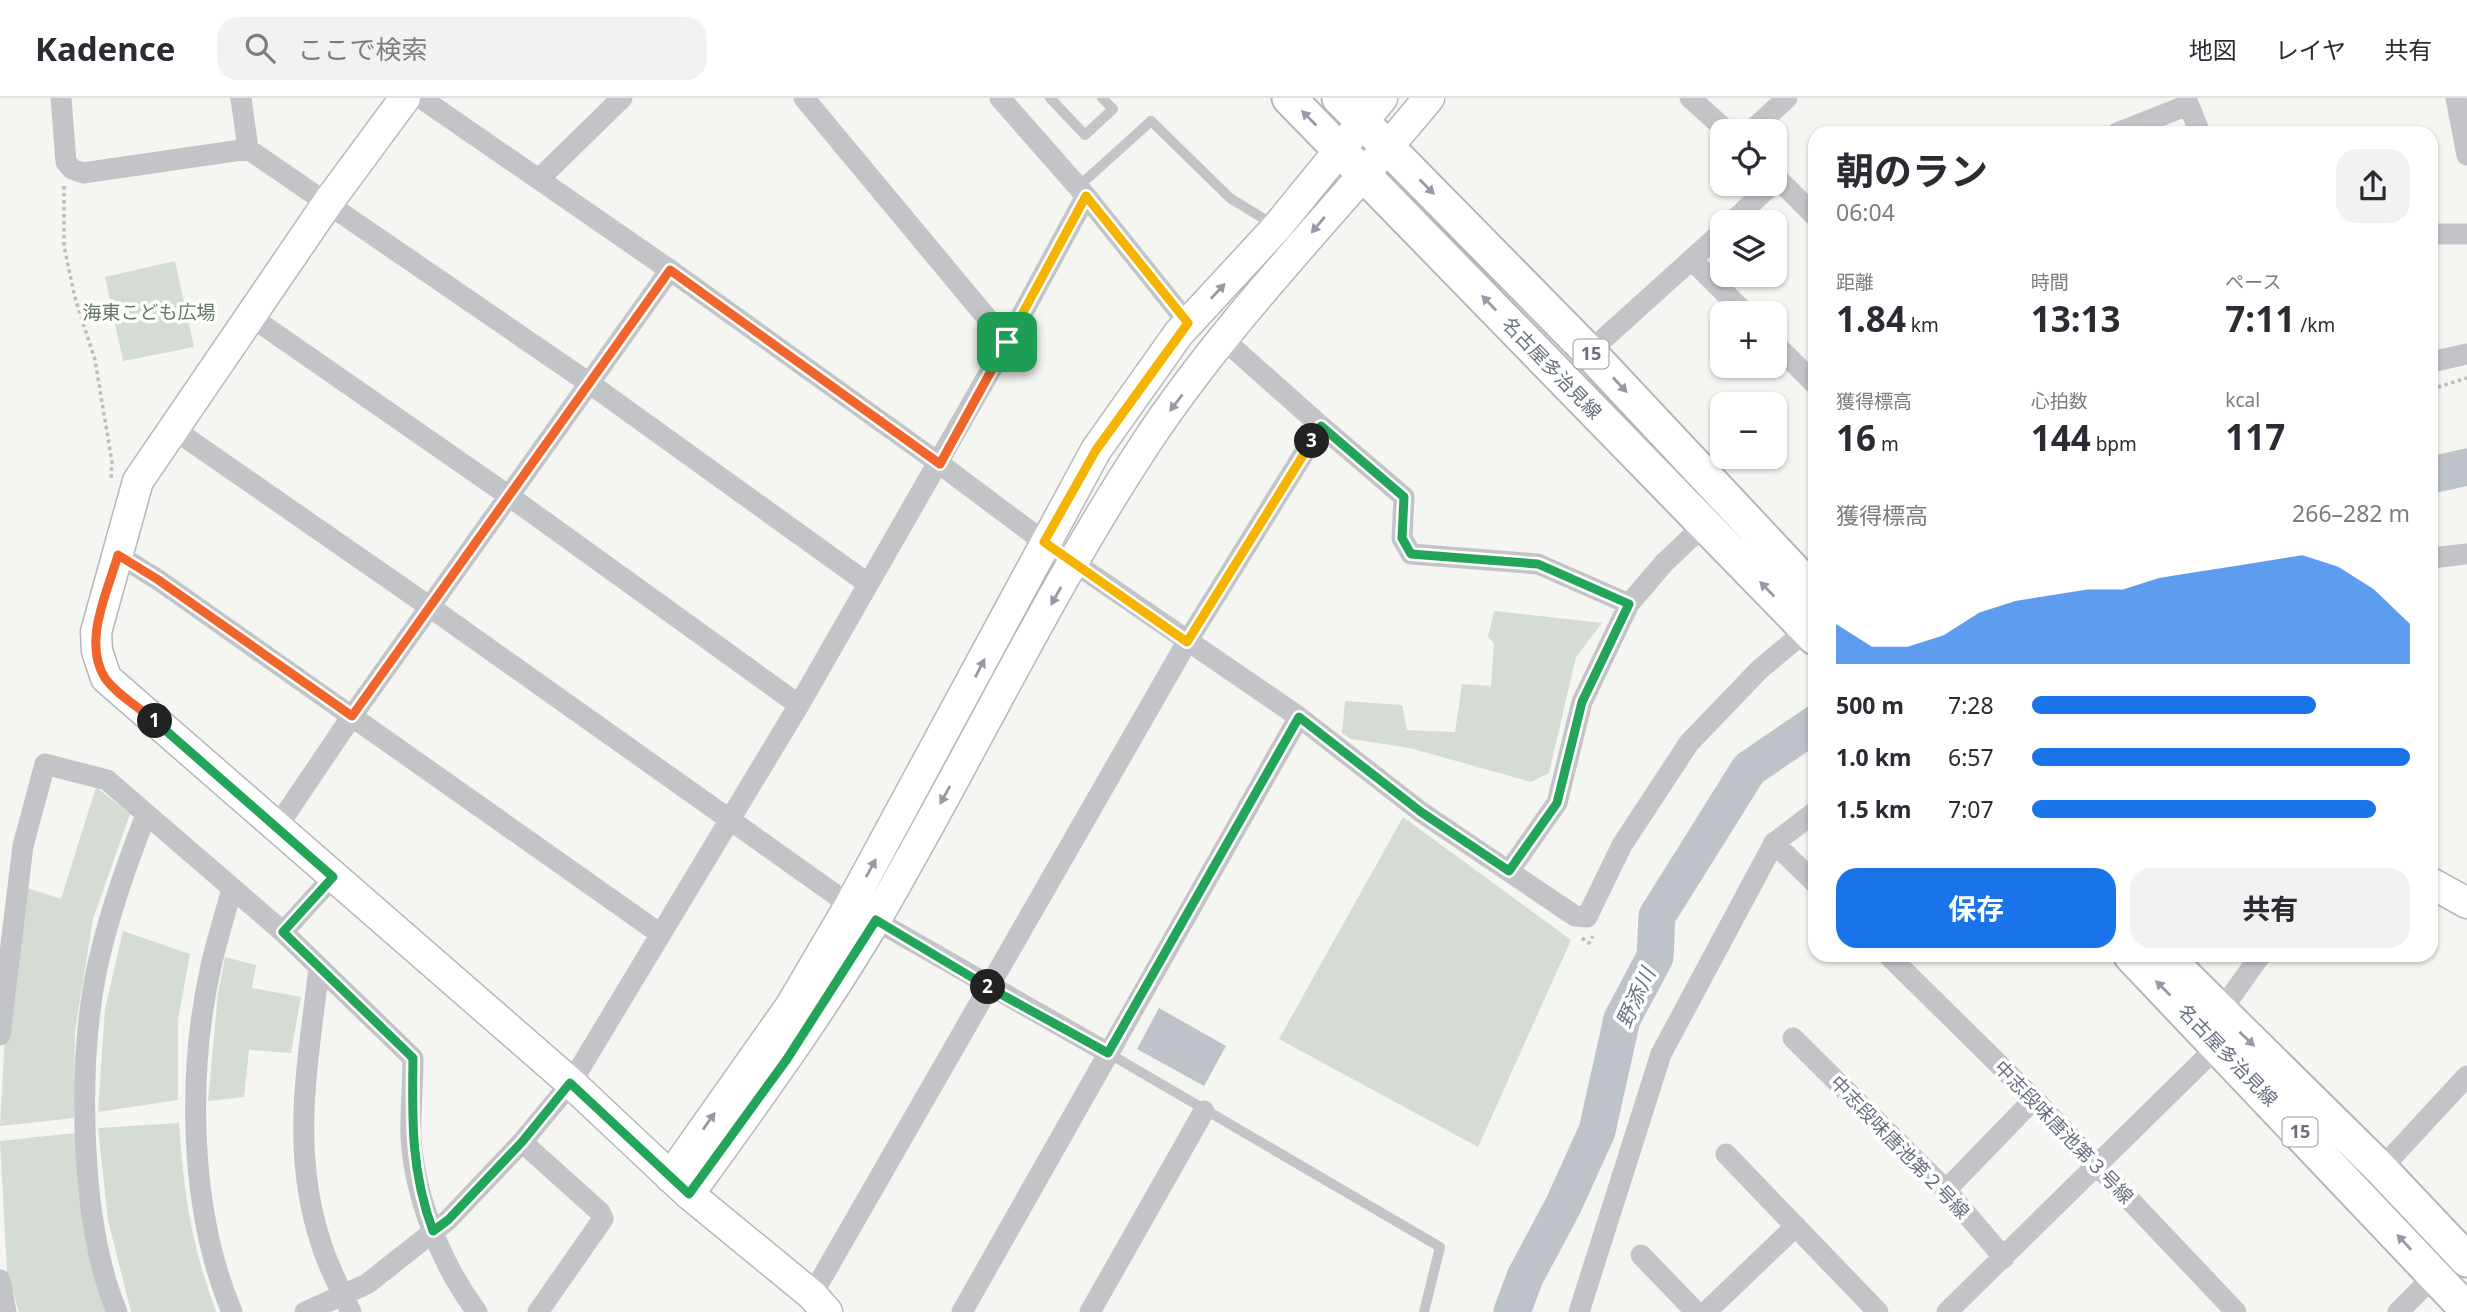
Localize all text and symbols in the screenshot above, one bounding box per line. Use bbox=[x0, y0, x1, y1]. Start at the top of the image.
search box bbox=[217, 17, 707, 80]
text: Kadence bbox=[35, 26, 175, 71]
icon: search bbox=[241, 29, 279, 67]
text: ここで検索 bbox=[297, 31, 427, 67]
text: 地図 bbox=[2189, 33, 2237, 66]
text: レイヤ bbox=[2275, 33, 2346, 66]
text: 共有 bbox=[2384, 33, 2432, 66]
one-way arrow bbox=[1301, 110, 1317, 126]
map controls bbox=[1710, 119, 1787, 469]
button: locate bbox=[1710, 119, 1787, 196]
text: 朝のラン bbox=[1836, 144, 1988, 196]
button: share bbox=[2336, 149, 2410, 223]
one-way arrow bbox=[1418, 178, 1434, 195]
text: 06:04 bbox=[1836, 196, 1895, 228]
button: layers bbox=[1710, 210, 1787, 287]
one-way arrow bbox=[1311, 217, 1326, 234]
text: 距離 bbox=[1836, 269, 1874, 295]
text: 時間 bbox=[2031, 269, 2069, 295]
text: ペース bbox=[2225, 269, 2281, 295]
one-way arrow bbox=[1210, 282, 1226, 300]
one-way arrow bbox=[1481, 295, 1497, 312]
text: 1.84 bbox=[1836, 295, 1906, 342]
text: 13:13 bbox=[2031, 295, 2121, 342]
text: 7:11 bbox=[2225, 295, 2295, 342]
park label: 海東こども広場 bbox=[82, 299, 216, 325]
button: + bbox=[1710, 301, 1787, 378]
street label: 名古屋多治見線 bbox=[1496, 311, 1608, 425]
pin bbox=[977, 312, 1037, 372]
text: km bbox=[1906, 312, 1939, 338]
text: /km bbox=[2295, 312, 2335, 338]
icon: arrive bbox=[988, 323, 1026, 361]
road number: 15 bbox=[1574, 340, 1608, 368]
one-way arrow bbox=[1612, 376, 1628, 394]
text: kcal bbox=[2225, 387, 2260, 413]
text: 獲得標高 bbox=[1836, 388, 1912, 414]
text: 心拍数 bbox=[2031, 388, 2088, 414]
button: − bbox=[1710, 392, 1787, 469]
one-way arrow bbox=[1170, 394, 1184, 412]
text: 117 bbox=[2225, 413, 2285, 460]
text: 16 bbox=[1836, 414, 1876, 461]
text: 144 bbox=[2031, 414, 2091, 461]
pin: 3 bbox=[1294, 424, 1330, 458]
text: 3 bbox=[1306, 427, 1317, 453]
text: m bbox=[1876, 431, 1899, 457]
text: bpm bbox=[2091, 431, 2137, 457]
text: 266–282 m bbox=[2292, 497, 2410, 529]
text: 獲得標高 bbox=[1836, 499, 1928, 531]
one-way arrow bbox=[1760, 581, 1776, 598]
one-way arrow bbox=[1050, 586, 1062, 606]
one-way arrow bbox=[974, 658, 985, 678]
text: 500 m bbox=[1836, 689, 1904, 721]
text: 7:28 bbox=[1948, 689, 1994, 721]
pin: 1 bbox=[138, 704, 172, 738]
text: 1 bbox=[149, 707, 160, 733]
text: 1.0 km bbox=[1836, 741, 1911, 773]
text: 6:57 bbox=[1948, 741, 1994, 773]
one-way arrow bbox=[939, 785, 951, 804]
text: 1.5 km bbox=[1836, 793, 1911, 825]
text: 7:07 bbox=[1948, 793, 1994, 825]
one-way arrow bbox=[864, 857, 876, 877]
button: 保存 bbox=[1836, 868, 2116, 948]
button: 共有 bbox=[2130, 868, 2410, 948]
water label: 野添川 bbox=[1609, 961, 1662, 1032]
pin: 2 bbox=[970, 970, 1006, 1004]
text: 2 bbox=[982, 973, 993, 999]
one-way arrow bbox=[2155, 980, 2171, 997]
street label: 名古屋多治見線 bbox=[2172, 998, 2284, 1112]
one-way arrow bbox=[2239, 1031, 2256, 1048]
street label: 中志段味唐池第３号線 bbox=[1989, 1055, 2139, 1209]
street label: 中志段味唐池第２号線 bbox=[1825, 1070, 1975, 1224]
one-way arrow bbox=[702, 1112, 716, 1130]
road number: 15 bbox=[2282, 1118, 2318, 1147]
one-way arrow bbox=[2396, 1234, 2412, 1251]

